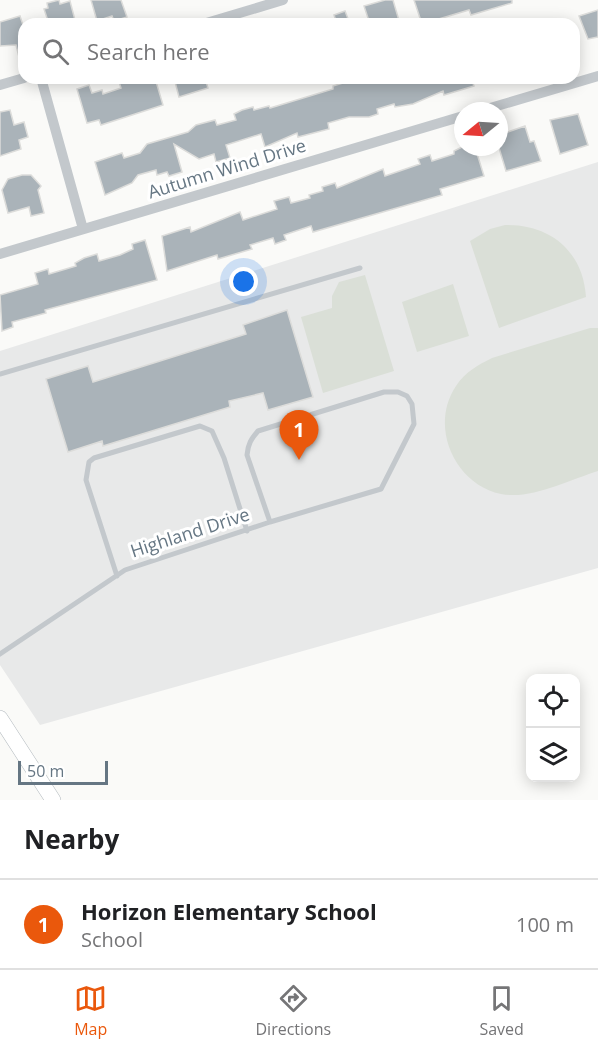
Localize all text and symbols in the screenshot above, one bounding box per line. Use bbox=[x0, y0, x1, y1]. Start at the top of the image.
search box bbox=[18, 18, 580, 84]
icon: search bbox=[39, 35, 72, 68]
text: Search here bbox=[87, 36, 210, 66]
north arrow bbox=[454, 102, 508, 156]
street label: Autumn Wind Drive bbox=[145, 133, 309, 204]
your location bbox=[229, 267, 258, 296]
pin: 1 bbox=[280, 410, 318, 460]
street label: Highland Drive bbox=[127, 501, 252, 563]
map controls bbox=[526, 674, 580, 782]
button: locate bbox=[526, 674, 580, 728]
button: layers bbox=[526, 728, 580, 782]
scale bar bbox=[18, 758, 108, 786]
text: 50 m bbox=[27, 760, 64, 782]
text: Nearby bbox=[24, 821, 119, 857]
text: Horizon Elementary School bbox=[81, 896, 377, 926]
text: 1 bbox=[38, 911, 49, 938]
text: 100 m bbox=[516, 911, 574, 938]
text: School bbox=[81, 926, 143, 953]
tab: Map bbox=[74, 982, 107, 1040]
tab: Directions bbox=[256, 982, 331, 1040]
tab: Saved bbox=[479, 982, 524, 1040]

